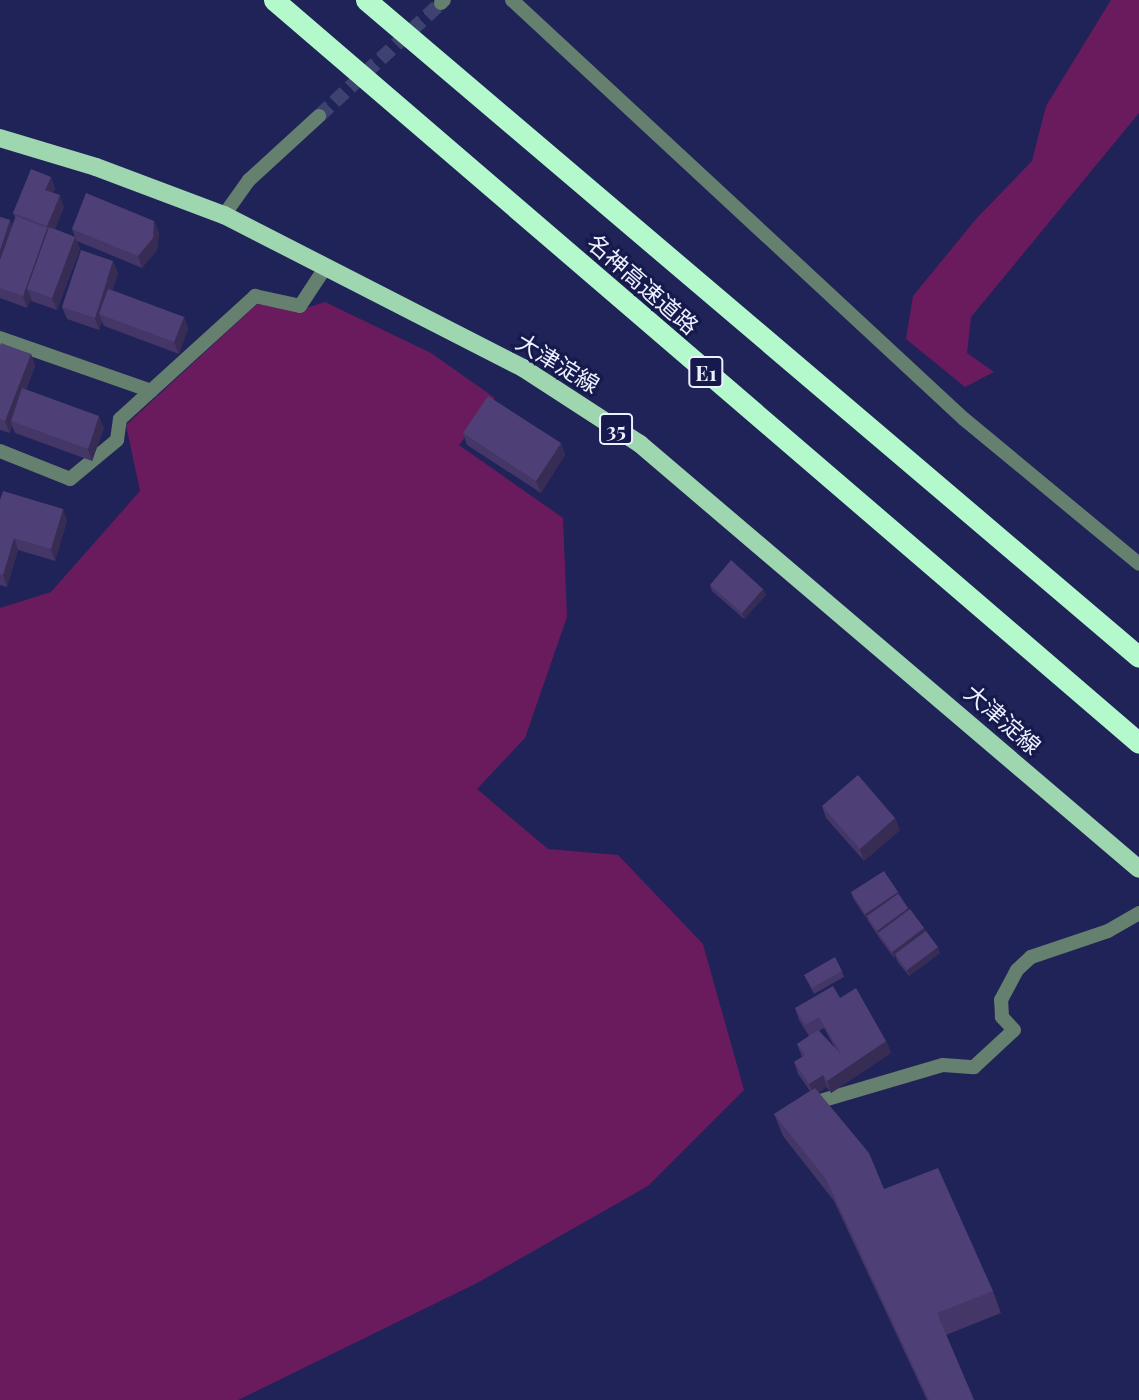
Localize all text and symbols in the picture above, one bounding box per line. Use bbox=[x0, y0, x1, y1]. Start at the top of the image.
street label: 名神高速道路 bbox=[582, 228, 704, 340]
street label: 大津淀線 bbox=[511, 327, 605, 399]
road number: E1 bbox=[687, 354, 725, 390]
road number: 35 bbox=[598, 412, 634, 446]
street label: 大津淀線 bbox=[959, 678, 1047, 760]

